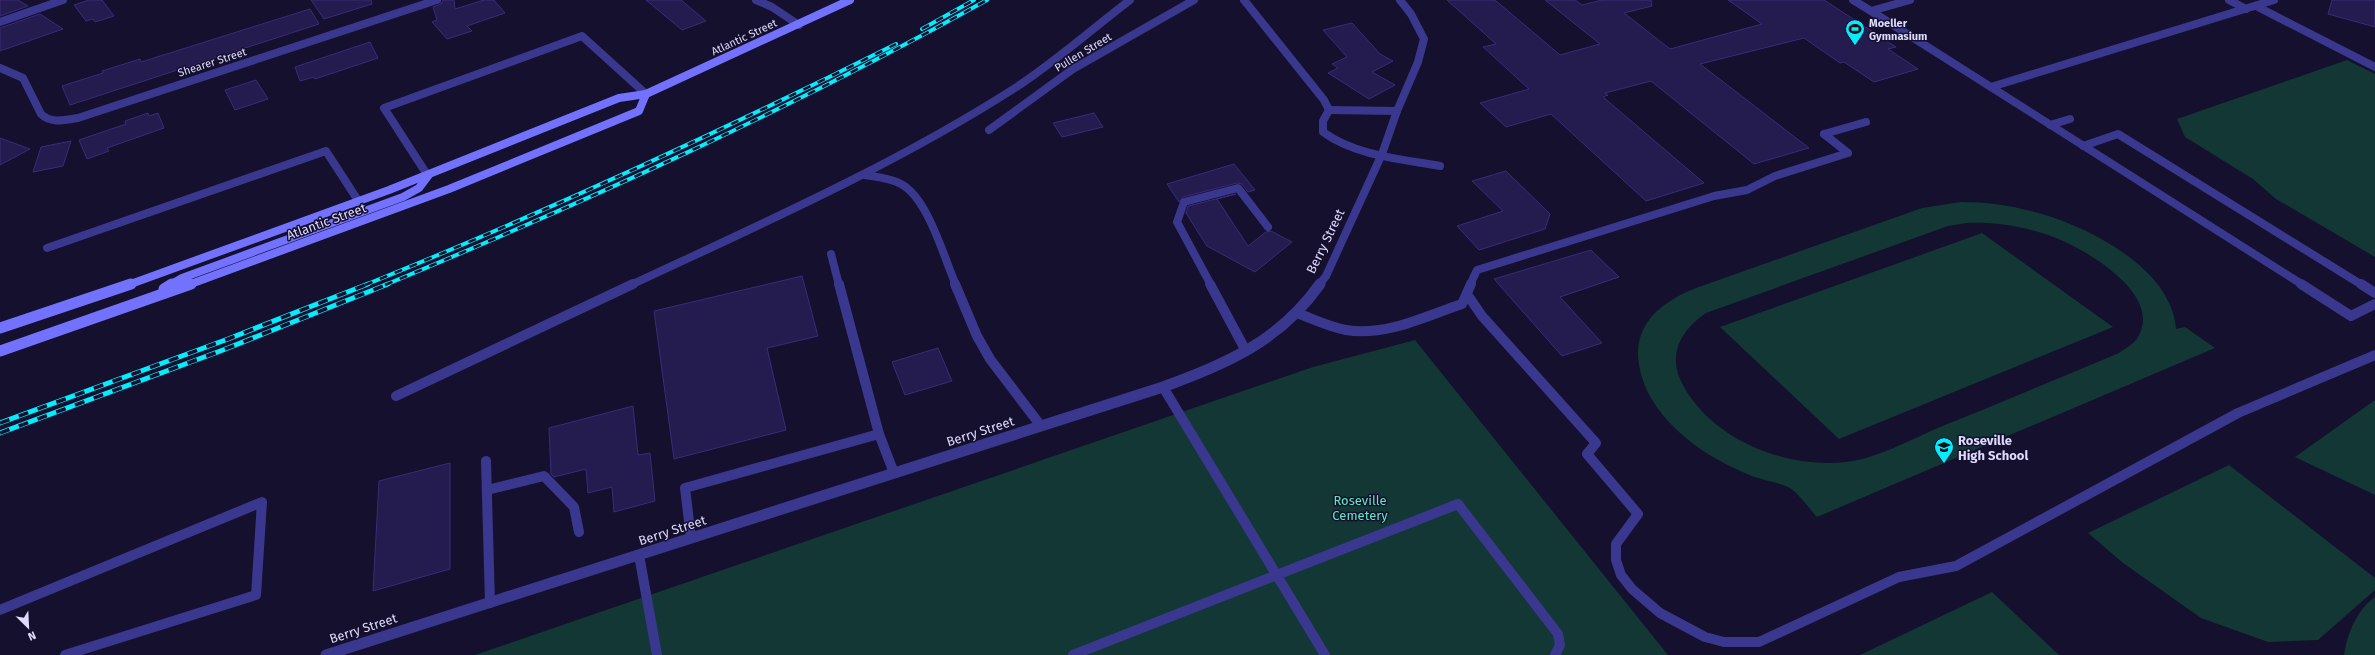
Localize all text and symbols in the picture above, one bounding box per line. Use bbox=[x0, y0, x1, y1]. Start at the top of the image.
street label: Atlantic Street bbox=[709, 17, 779, 58]
place label: Moeller Gymnasium bbox=[1869, 17, 1927, 43]
sports icon: Moeller Gymnasium bbox=[1844, 18, 1866, 46]
street label: Pullen Street bbox=[1052, 30, 1114, 75]
street label: Shearer Street bbox=[176, 45, 248, 80]
street label: Atlantic Street bbox=[284, 200, 368, 243]
street label: Berry Street bbox=[1303, 206, 1348, 276]
street label: Berry Street bbox=[944, 413, 1016, 449]
place label: Roseville High School bbox=[1958, 433, 2028, 463]
school or university icon: Roseville High School bbox=[1933, 436, 1955, 464]
park label: Roseville Cemetery bbox=[1332, 493, 1388, 523]
street label: Berry Street bbox=[636, 512, 708, 548]
north arrow bbox=[8, 607, 48, 647]
street label: Berry Street bbox=[327, 610, 399, 646]
text: N bbox=[26, 628, 38, 643]

